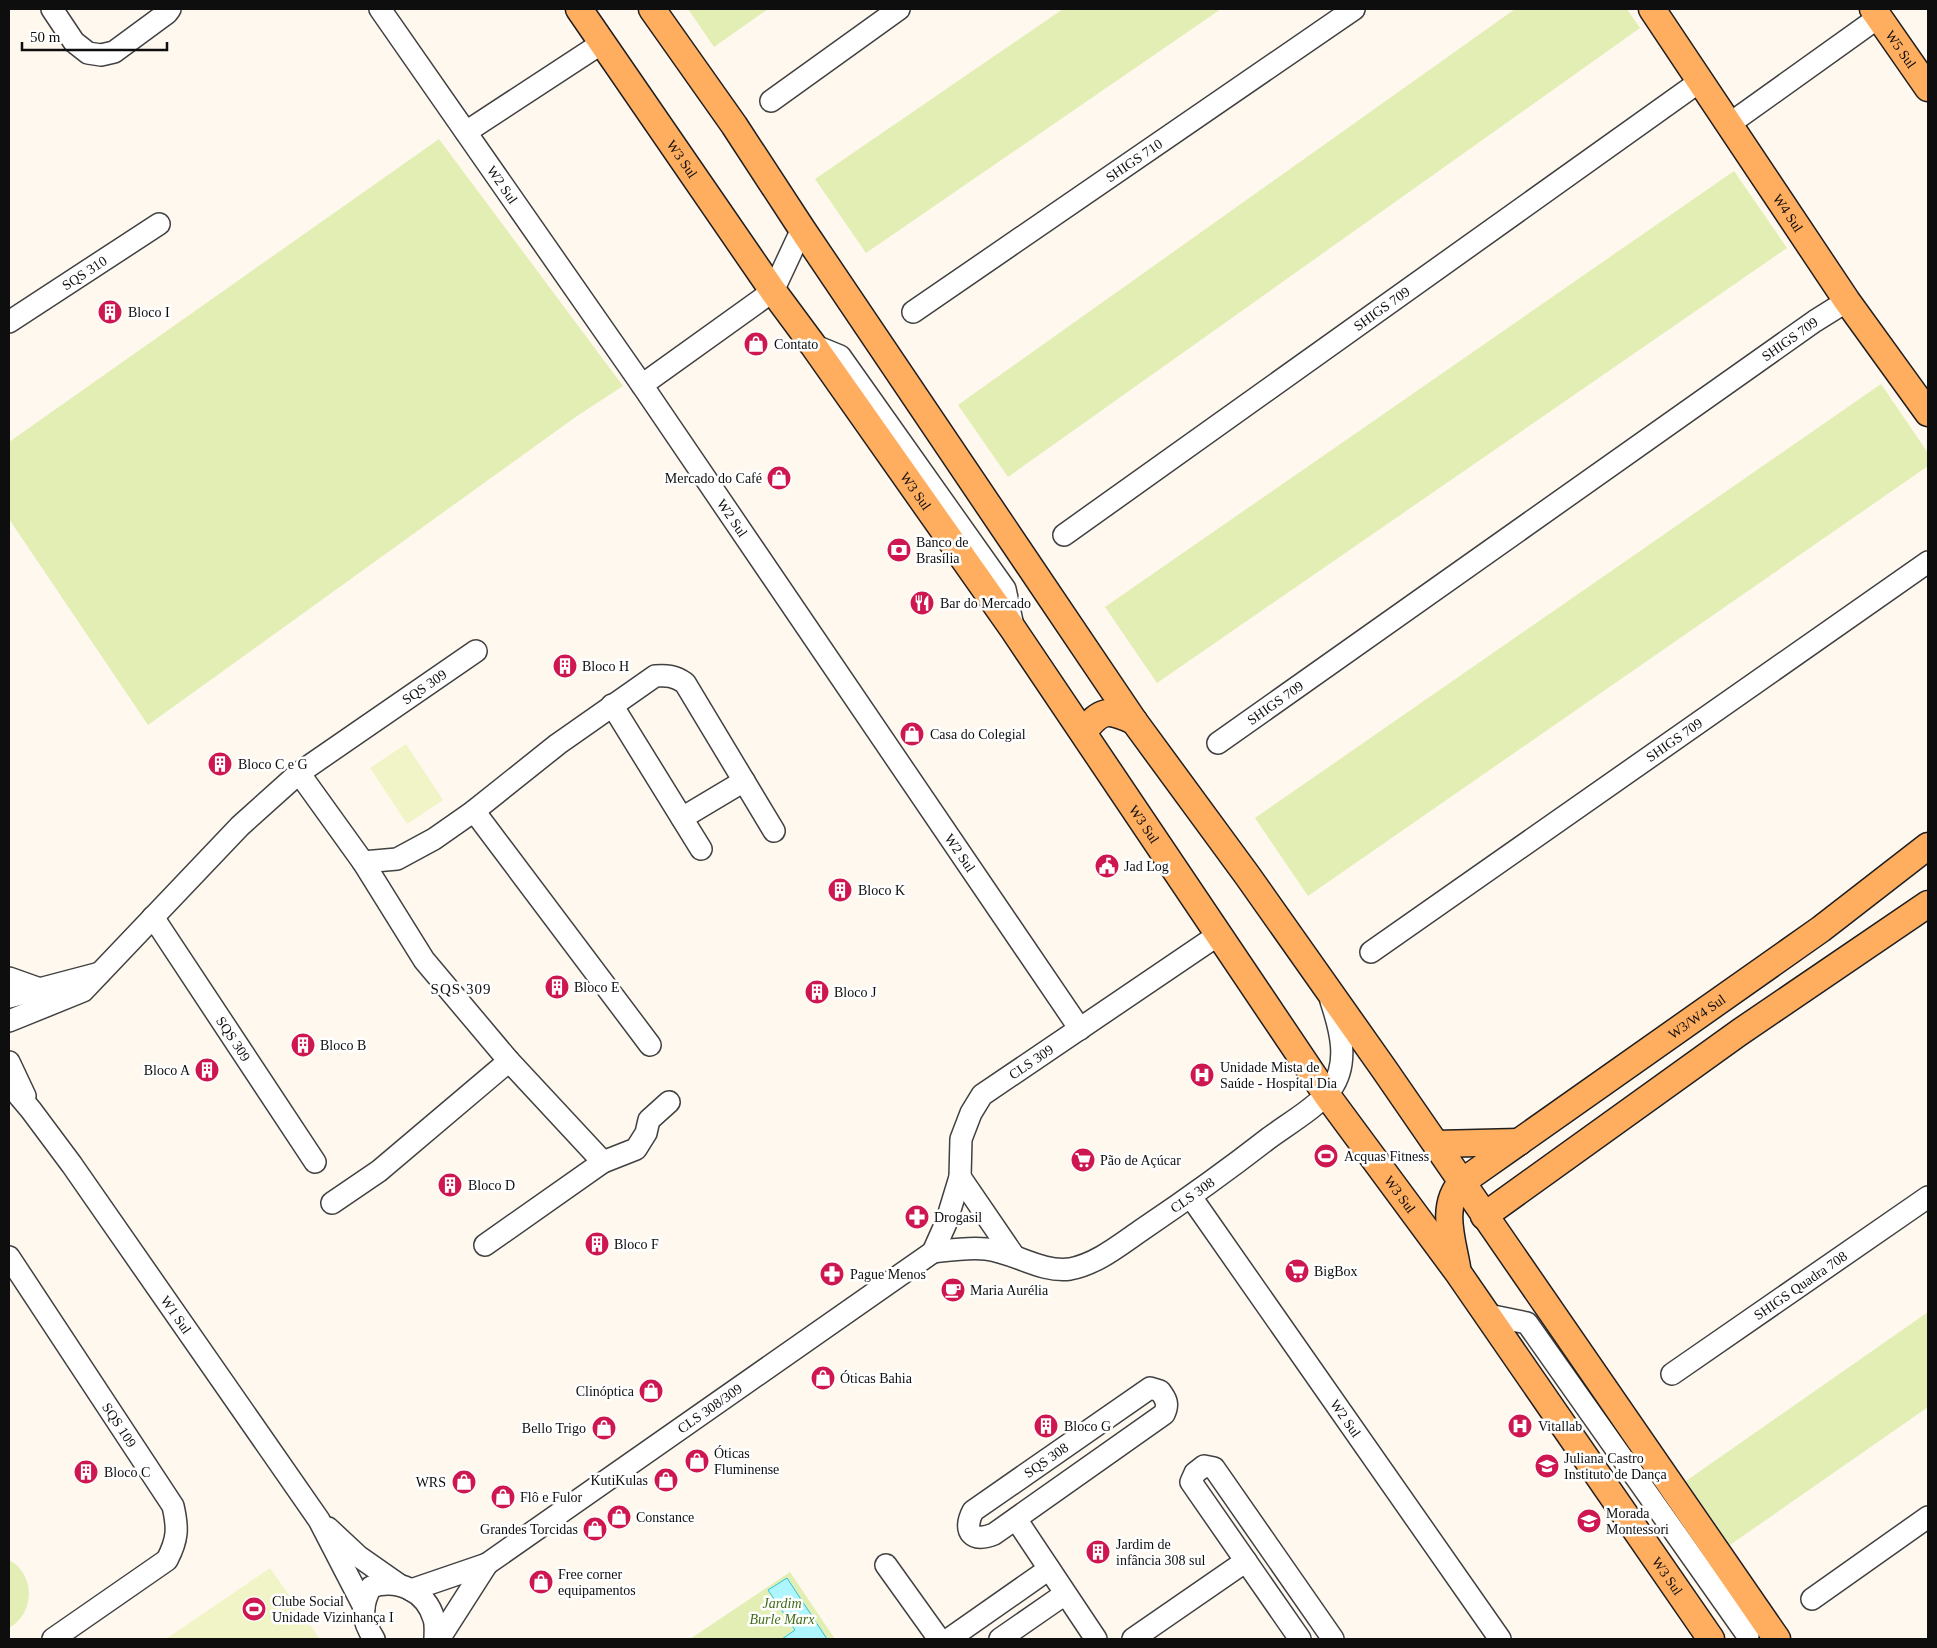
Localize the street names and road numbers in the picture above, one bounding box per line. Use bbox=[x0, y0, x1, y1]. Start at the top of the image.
street label: W5 Sul bbox=[1882, 28, 1919, 71]
street label: SHIGS 710 bbox=[1103, 136, 1165, 185]
street label: W3 Sul bbox=[664, 138, 700, 181]
street label: W2 Sul bbox=[484, 163, 520, 207]
street label: W4 Sul bbox=[1770, 191, 1806, 235]
street label: SQS 310 bbox=[59, 253, 110, 293]
street label: SHIGS 709 bbox=[1351, 284, 1413, 334]
street label: SHIGS 709 bbox=[1759, 314, 1821, 364]
street label: W3 Sul bbox=[897, 470, 934, 513]
street label: W2 Sul bbox=[714, 496, 750, 540]
street label: SQS 309 bbox=[400, 667, 449, 708]
street label: SHIGS 709 bbox=[1245, 678, 1306, 728]
street label: SHIGS 709 bbox=[1643, 715, 1705, 765]
street label: W3 Sul bbox=[1126, 803, 1162, 846]
street label: W2 Sul bbox=[942, 831, 978, 875]
street label: W3/W4 Sul bbox=[1665, 992, 1729, 1042]
street label: SQS 309 bbox=[213, 1014, 253, 1064]
street label: CLS 309 bbox=[1006, 1042, 1056, 1083]
street label: W3 Sul bbox=[1381, 1173, 1418, 1216]
street label: CLS 308 bbox=[1168, 1175, 1217, 1216]
street label: SHIGS Quadra 708 bbox=[1751, 1248, 1850, 1323]
street label: W1 Sul bbox=[157, 1293, 194, 1337]
street label: CLS 308/309 bbox=[675, 1381, 745, 1436]
street label: W2 Sul bbox=[1327, 1397, 1364, 1440]
street label: SQS 109 bbox=[99, 1400, 139, 1450]
street label: SQS 308 bbox=[1021, 1440, 1071, 1481]
street label: W3 Sul bbox=[1649, 1554, 1685, 1598]

